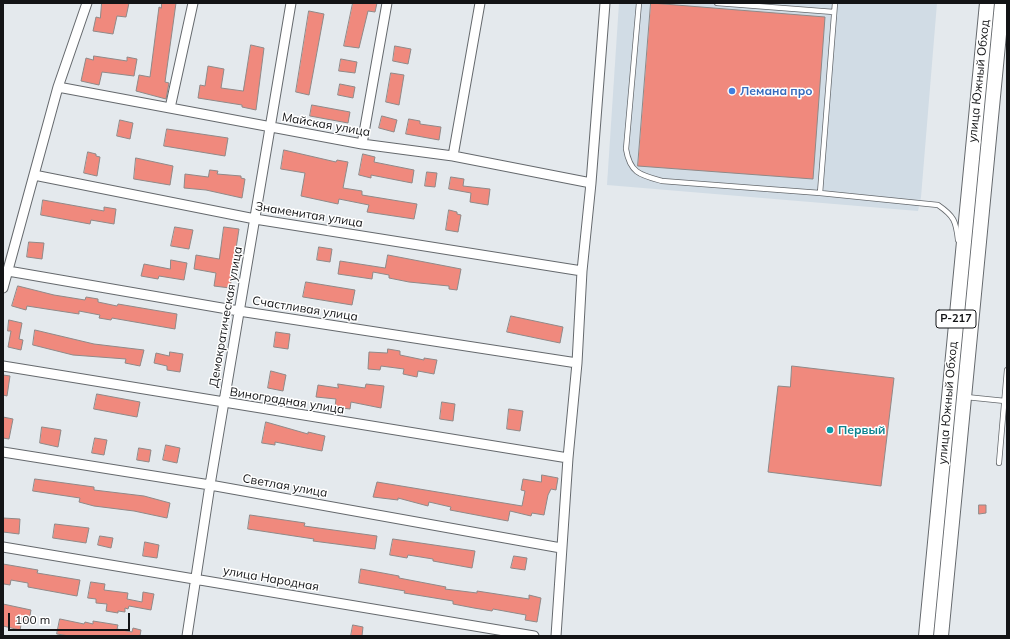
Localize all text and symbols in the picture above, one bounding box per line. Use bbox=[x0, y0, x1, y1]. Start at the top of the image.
street label: улица Южный Обход bbox=[965, 19, 993, 143]
place label: Лемана про bbox=[740, 84, 813, 98]
marker: Лемана про bbox=[727, 86, 737, 96]
street label: Майская улица bbox=[281, 110, 371, 140]
street label: Знаменитая улица bbox=[254, 199, 364, 231]
street label: Демократическая улица bbox=[206, 245, 246, 389]
street label: Счастливая улица bbox=[251, 294, 359, 324]
road number: Р-217 bbox=[936, 310, 976, 328]
street label: улица Южный Обход bbox=[935, 341, 961, 465]
street label: Виноградная улица bbox=[229, 385, 345, 417]
place label: Первый bbox=[838, 423, 885, 437]
marker: Первый bbox=[825, 425, 835, 435]
street label: Светлая улица bbox=[241, 471, 329, 501]
street label: улица Народная bbox=[222, 563, 320, 595]
scale bar bbox=[10, 605, 132, 631]
text: 100 m bbox=[15, 612, 50, 627]

